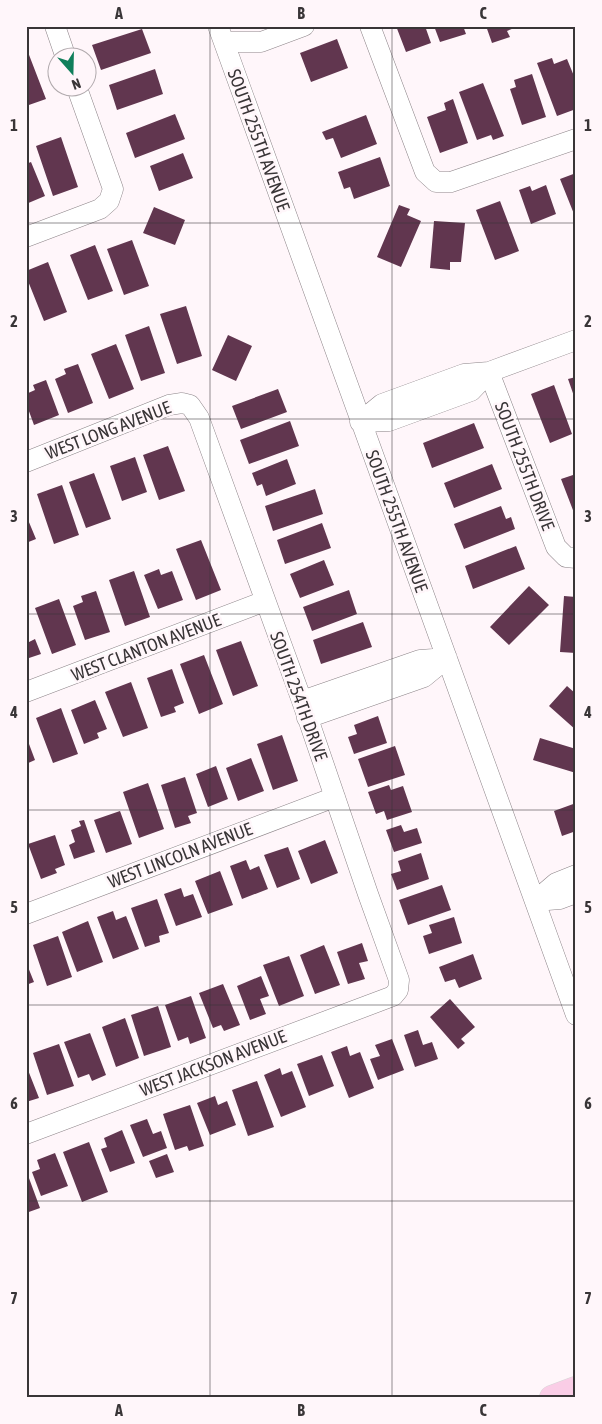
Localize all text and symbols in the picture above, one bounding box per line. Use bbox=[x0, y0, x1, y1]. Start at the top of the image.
text: A bbox=[114, 4, 123, 22]
text: B bbox=[297, 4, 305, 22]
text: C bbox=[479, 4, 487, 22]
north arrow bbox=[48, 48, 98, 98]
street label: SOUTH 255TH AVENUE bbox=[224, 66, 295, 214]
text: N bbox=[70, 75, 83, 93]
text: 1 bbox=[10, 116, 18, 134]
text: 1 bbox=[584, 116, 592, 134]
text: 2 bbox=[10, 312, 18, 330]
text: 2 bbox=[584, 312, 592, 330]
street label: WEST LONG AVENUE bbox=[43, 396, 174, 463]
street label: SOUTH 255TH DRIVE bbox=[491, 399, 559, 533]
street label: SOUTH 255TH AVENUE bbox=[362, 447, 433, 595]
text: 3 bbox=[10, 507, 18, 525]
text: 3 bbox=[584, 507, 592, 525]
street label: WEST CLANTON AVENUE bbox=[68, 609, 224, 685]
street label: SOUTH 254TH DRIVE bbox=[266, 629, 332, 764]
text: 4 bbox=[9, 703, 18, 721]
text: 4 bbox=[583, 703, 592, 721]
street label: WEST LINCOLN AVENUE bbox=[105, 818, 255, 892]
text: 5 bbox=[10, 898, 18, 916]
text: 5 bbox=[584, 898, 592, 916]
street label: WEST JACKSON AVENUE bbox=[137, 1025, 289, 1101]
text: 6 bbox=[10, 1094, 18, 1112]
text: 6 bbox=[584, 1094, 592, 1112]
text: 7 bbox=[10, 1289, 18, 1307]
text: 7 bbox=[584, 1289, 592, 1307]
text: A bbox=[114, 1401, 123, 1419]
text: B bbox=[297, 1401, 305, 1419]
text: C bbox=[479, 1401, 487, 1419]

